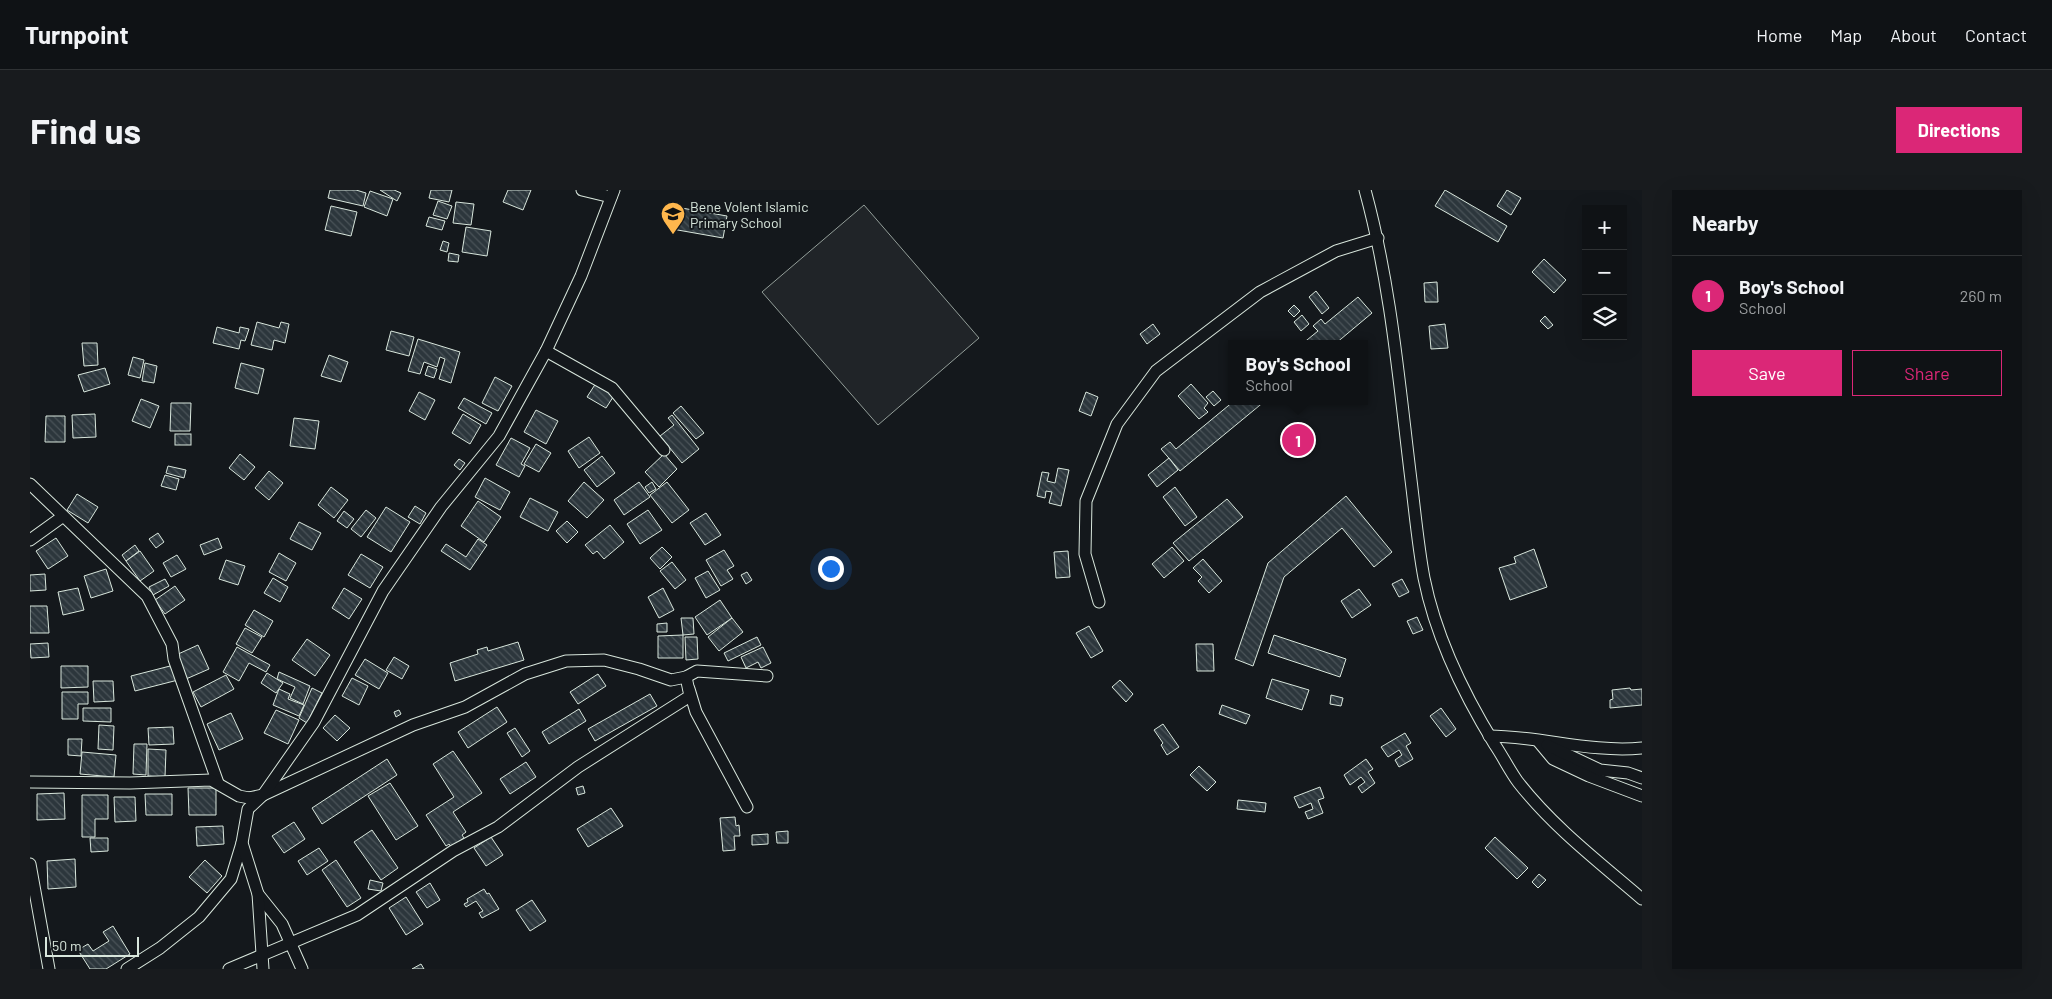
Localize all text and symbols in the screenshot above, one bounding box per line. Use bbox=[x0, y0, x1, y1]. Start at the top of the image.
text: Turnpoint bbox=[25, 20, 129, 49]
text: Home bbox=[1756, 24, 1802, 46]
text: Map bbox=[1830, 24, 1862, 46]
text: About bbox=[1890, 24, 1937, 46]
text: Contact bbox=[1965, 24, 2027, 46]
button: Directions bbox=[1896, 107, 2022, 153]
text: Find us bbox=[30, 109, 141, 151]
place label: Bene Volent Islamic Primary School bbox=[690, 198, 808, 231]
school or university icon: Bene Volent Islamic Primary School bbox=[660, 201, 686, 235]
map controls bbox=[1582, 205, 1627, 340]
button: + bbox=[1582, 205, 1627, 250]
text: Nearby bbox=[1692, 210, 1758, 235]
button: − bbox=[1582, 250, 1627, 295]
text: Boy's School bbox=[1739, 275, 1844, 298]
text: 1 bbox=[1705, 286, 1711, 305]
text: 260 m bbox=[1960, 286, 2002, 305]
button: layers bbox=[1582, 295, 1627, 340]
text: School bbox=[1739, 298, 1786, 317]
popup bbox=[1228, 340, 1368, 405]
button: Save bbox=[1692, 350, 1842, 396]
button: Share bbox=[1852, 350, 2002, 396]
text: Boy's School bbox=[1245, 352, 1351, 375]
text: School bbox=[1245, 375, 1293, 394]
pin: 1 bbox=[1282, 421, 1314, 459]
your location bbox=[818, 556, 844, 582]
scale bar bbox=[45, 934, 139, 957]
text: 50 m bbox=[52, 937, 81, 954]

